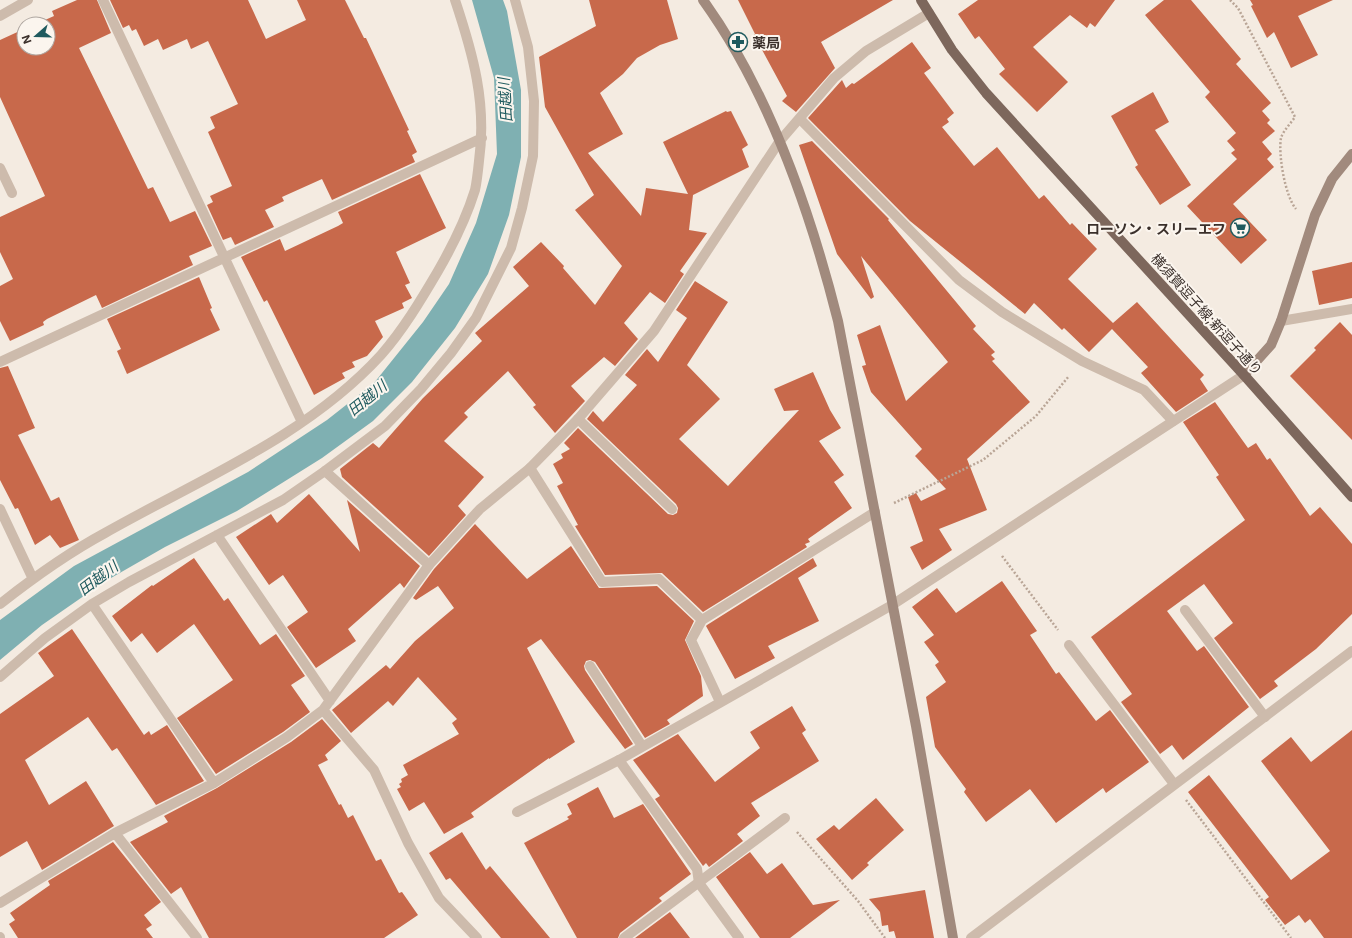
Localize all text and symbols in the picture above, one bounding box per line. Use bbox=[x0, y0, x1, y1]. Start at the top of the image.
north arrow bbox=[16, 16, 56, 56]
pharmacy icon: 薬局 bbox=[727, 31, 749, 53]
text: N bbox=[19, 33, 35, 46]
place label: 薬局 bbox=[752, 34, 780, 51]
water label: 田越川 bbox=[494, 75, 516, 123]
supermarket icon: ローソン・スリーエフ bbox=[1229, 217, 1251, 239]
place label: ローソン・スリーエフ bbox=[1086, 220, 1226, 237]
street label: 横須賀逗子線;新逗子通り bbox=[1148, 250, 1266, 378]
water label: 田越川 bbox=[344, 375, 392, 420]
water label: 田越川 bbox=[74, 556, 123, 599]

